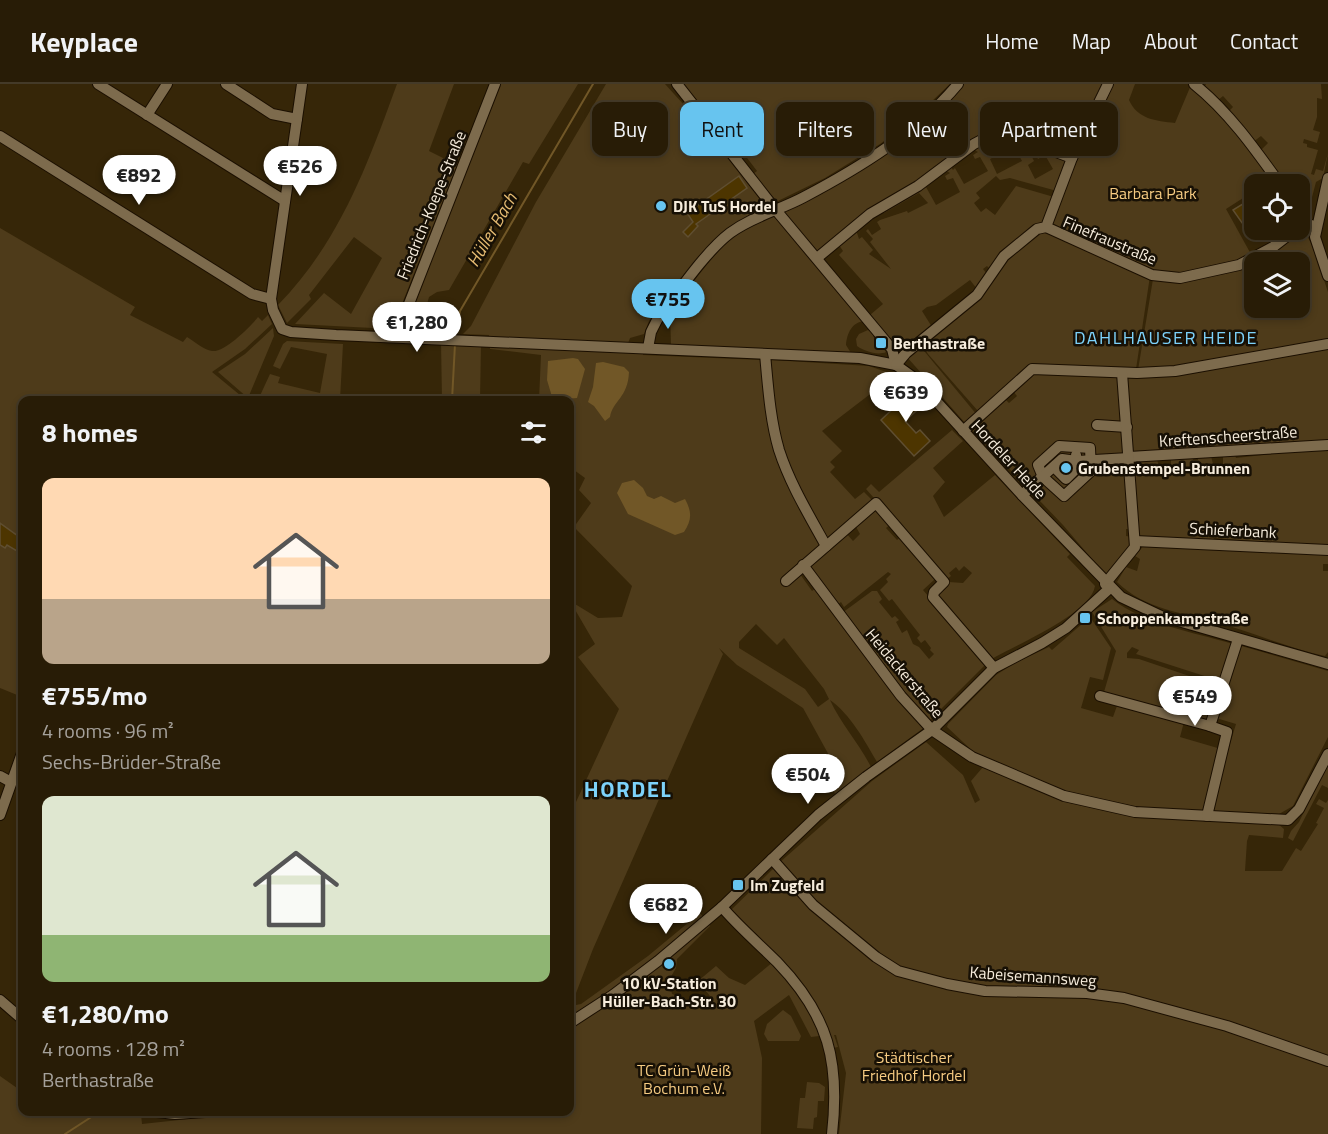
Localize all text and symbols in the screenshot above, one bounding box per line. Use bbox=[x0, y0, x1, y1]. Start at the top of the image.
text: Keyplace bbox=[30, 20, 138, 63]
text: Home bbox=[985, 25, 1039, 57]
text: Map bbox=[1072, 25, 1111, 57]
text: About bbox=[1144, 25, 1197, 57]
text: Contact bbox=[1230, 25, 1298, 57]
chip: Buy bbox=[592, 102, 668, 156]
chip: Rent bbox=[680, 102, 764, 156]
chip: Filters bbox=[776, 102, 874, 156]
chip: New bbox=[886, 102, 968, 156]
chip: Apartment bbox=[980, 102, 1118, 156]
street label: Friedrich-Koepe-Straße bbox=[390, 127, 472, 283]
pin: €526 bbox=[264, 146, 336, 197]
text: €526 bbox=[278, 150, 322, 181]
pin: €892 bbox=[103, 155, 175, 206]
text: €892 bbox=[117, 159, 161, 190]
map controls bbox=[1244, 174, 1310, 318]
button: locate bbox=[1244, 174, 1310, 240]
park label: Barbara Park bbox=[1109, 181, 1197, 205]
water label: Hüller Bach bbox=[459, 187, 524, 272]
place label: DJK TuS Hordel bbox=[673, 194, 776, 218]
marker: DJK TuS Hordel bbox=[654, 199, 668, 213]
street label: Finefraustraße bbox=[1059, 209, 1161, 271]
button: layers bbox=[1244, 252, 1310, 318]
pin: €755 bbox=[632, 279, 704, 330]
text: €755 bbox=[646, 283, 690, 314]
pin: €1,280 bbox=[368, 302, 466, 353]
text: €1,280 bbox=[386, 306, 448, 337]
district label: DAHLHAUSER HEIDE bbox=[1074, 324, 1258, 351]
place label: Berthastraße bbox=[893, 331, 985, 355]
marker: Berthastraße bbox=[874, 336, 888, 350]
pin: €639 bbox=[870, 372, 942, 423]
text: €639 bbox=[884, 376, 928, 407]
text: 8 homes bbox=[42, 413, 138, 452]
street label: Hordeler Heide bbox=[966, 414, 1052, 504]
icon: filters bbox=[517, 416, 550, 449]
street label: Kreftenscheerstraße bbox=[1158, 419, 1298, 453]
place label: Grubenstempel-Brunnen bbox=[1078, 456, 1250, 480]
marker: Grubenstempel-Brunnen bbox=[1059, 461, 1073, 475]
street label: Schieferbank bbox=[1189, 516, 1278, 544]
icon: home bbox=[242, 517, 350, 625]
place label: Schoppenkampstraße bbox=[1097, 606, 1249, 630]
marker: Schoppenkampstraße bbox=[1078, 611, 1092, 625]
street label: Heidackerstraße bbox=[860, 623, 950, 723]
text: €755/mo bbox=[42, 676, 147, 715]
pin: €549 bbox=[1159, 676, 1231, 727]
text: €549 bbox=[1173, 680, 1217, 711]
text: 4 rooms · 96 m² bbox=[42, 715, 174, 746]
text: Sechs-Brüder-Straße bbox=[42, 746, 221, 777]
pin: €504 bbox=[772, 754, 844, 805]
text: €504 bbox=[786, 758, 830, 789]
district label: HORDEL bbox=[584, 772, 672, 806]
icon: home bbox=[242, 835, 350, 943]
place label: Im Zugfeld bbox=[750, 873, 824, 897]
marker: Im Zugfeld bbox=[731, 878, 745, 892]
pin: €682 bbox=[630, 884, 702, 935]
text: €682 bbox=[644, 888, 688, 919]
marker: 10 kV-Station Hüller-Bach-Str. 30 bbox=[662, 957, 676, 971]
street label: Kabeisemannsweg bbox=[969, 960, 1097, 992]
place label: 10 kV-Station Hüller-Bach-Str. 30 bbox=[602, 971, 736, 1013]
text: €1,280/mo bbox=[42, 994, 169, 1033]
text: 4 rooms · 128 m² bbox=[42, 1033, 185, 1064]
park label: Städtischer Friedhof Hordel bbox=[862, 1045, 966, 1087]
park label: TC Grün-Weiß Bochum e.V. bbox=[637, 1058, 731, 1100]
text: Berthastraße bbox=[42, 1064, 154, 1095]

